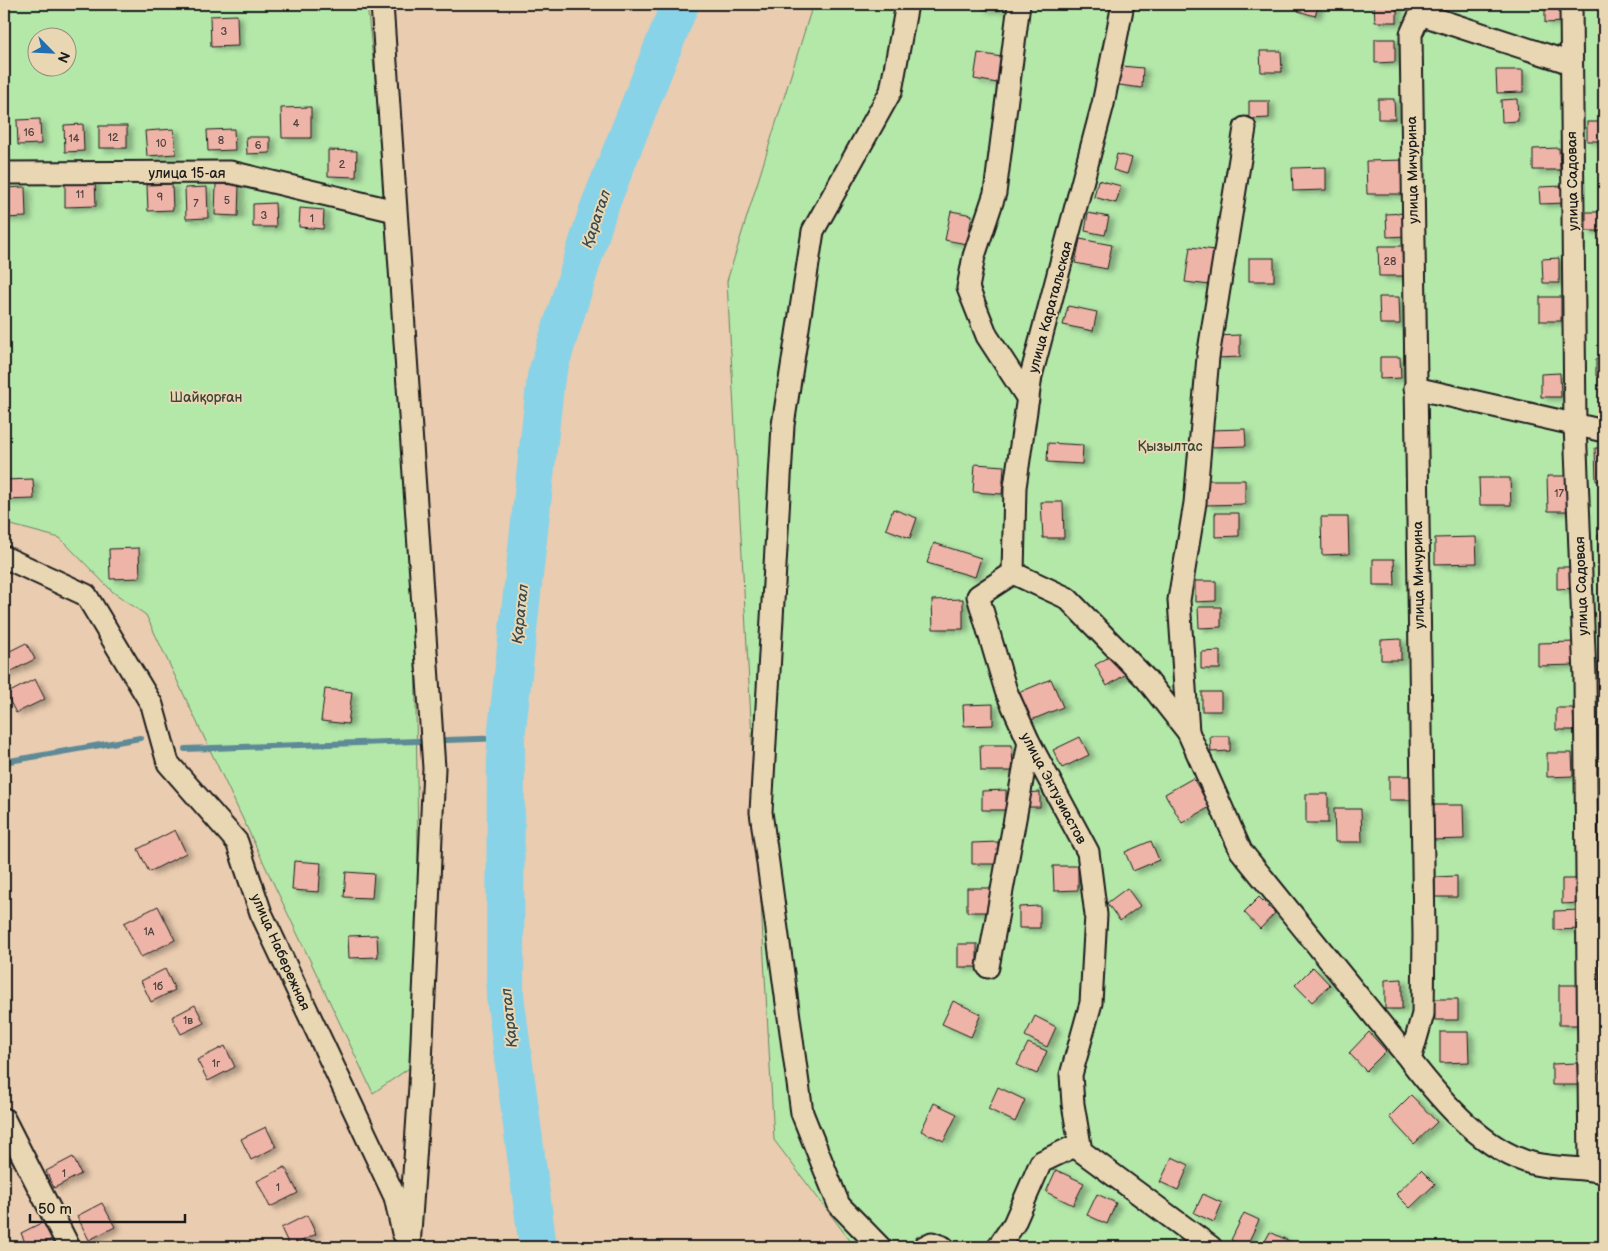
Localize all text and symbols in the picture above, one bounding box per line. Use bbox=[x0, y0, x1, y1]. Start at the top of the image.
house number: 3 bbox=[221, 25, 228, 38]
north arrow bbox=[28, 28, 78, 78]
text: N bbox=[54, 49, 73, 65]
street label: улица Мичурина bbox=[1403, 115, 1422, 224]
house number: 4 bbox=[293, 117, 300, 130]
house number: 16 bbox=[24, 126, 35, 139]
house number: 12 bbox=[108, 131, 119, 144]
street label: улица Садовая bbox=[1563, 131, 1582, 231]
house number: 14 bbox=[69, 132, 80, 145]
house number: 8 bbox=[218, 134, 224, 147]
house number: 10 bbox=[156, 137, 167, 150]
house number: 6 bbox=[255, 139, 262, 152]
house number: 2 bbox=[339, 158, 346, 171]
street label: улица 15-ая bbox=[148, 165, 226, 182]
water label: Қаратал bbox=[578, 187, 615, 251]
house number: 11 bbox=[76, 188, 84, 201]
house number: 9 bbox=[157, 191, 163, 204]
house number: 5 bbox=[224, 194, 230, 207]
house number: 7 bbox=[193, 197, 199, 210]
house number: 3 bbox=[261, 209, 268, 222]
house number: 1 bbox=[310, 212, 314, 225]
street label: улица Каратальская bbox=[1025, 239, 1076, 375]
house number: 28 bbox=[1384, 255, 1396, 268]
park label: Шайқорған bbox=[170, 389, 242, 406]
park label: Қызылтас bbox=[1137, 438, 1203, 455]
house number: 17 bbox=[1554, 487, 1564, 500]
street label: улица Мичурина bbox=[1409, 520, 1428, 629]
street label: улица Садовая bbox=[1571, 536, 1592, 636]
water label: Қаратал bbox=[508, 583, 533, 645]
street label: улица Энтузиастов bbox=[1017, 730, 1090, 847]
street label: улица Набережная bbox=[247, 891, 314, 1013]
house number: 1А bbox=[144, 925, 155, 938]
house number: 1б bbox=[153, 980, 163, 993]
water label: Қаратал bbox=[497, 987, 522, 1049]
house number: 1в bbox=[183, 1014, 193, 1027]
house number: 1г bbox=[212, 1057, 221, 1070]
house number: 1 bbox=[62, 1167, 66, 1180]
house number: 1 bbox=[276, 1181, 280, 1194]
scale bar bbox=[30, 1191, 185, 1223]
text: 50 m bbox=[38, 1200, 72, 1219]

